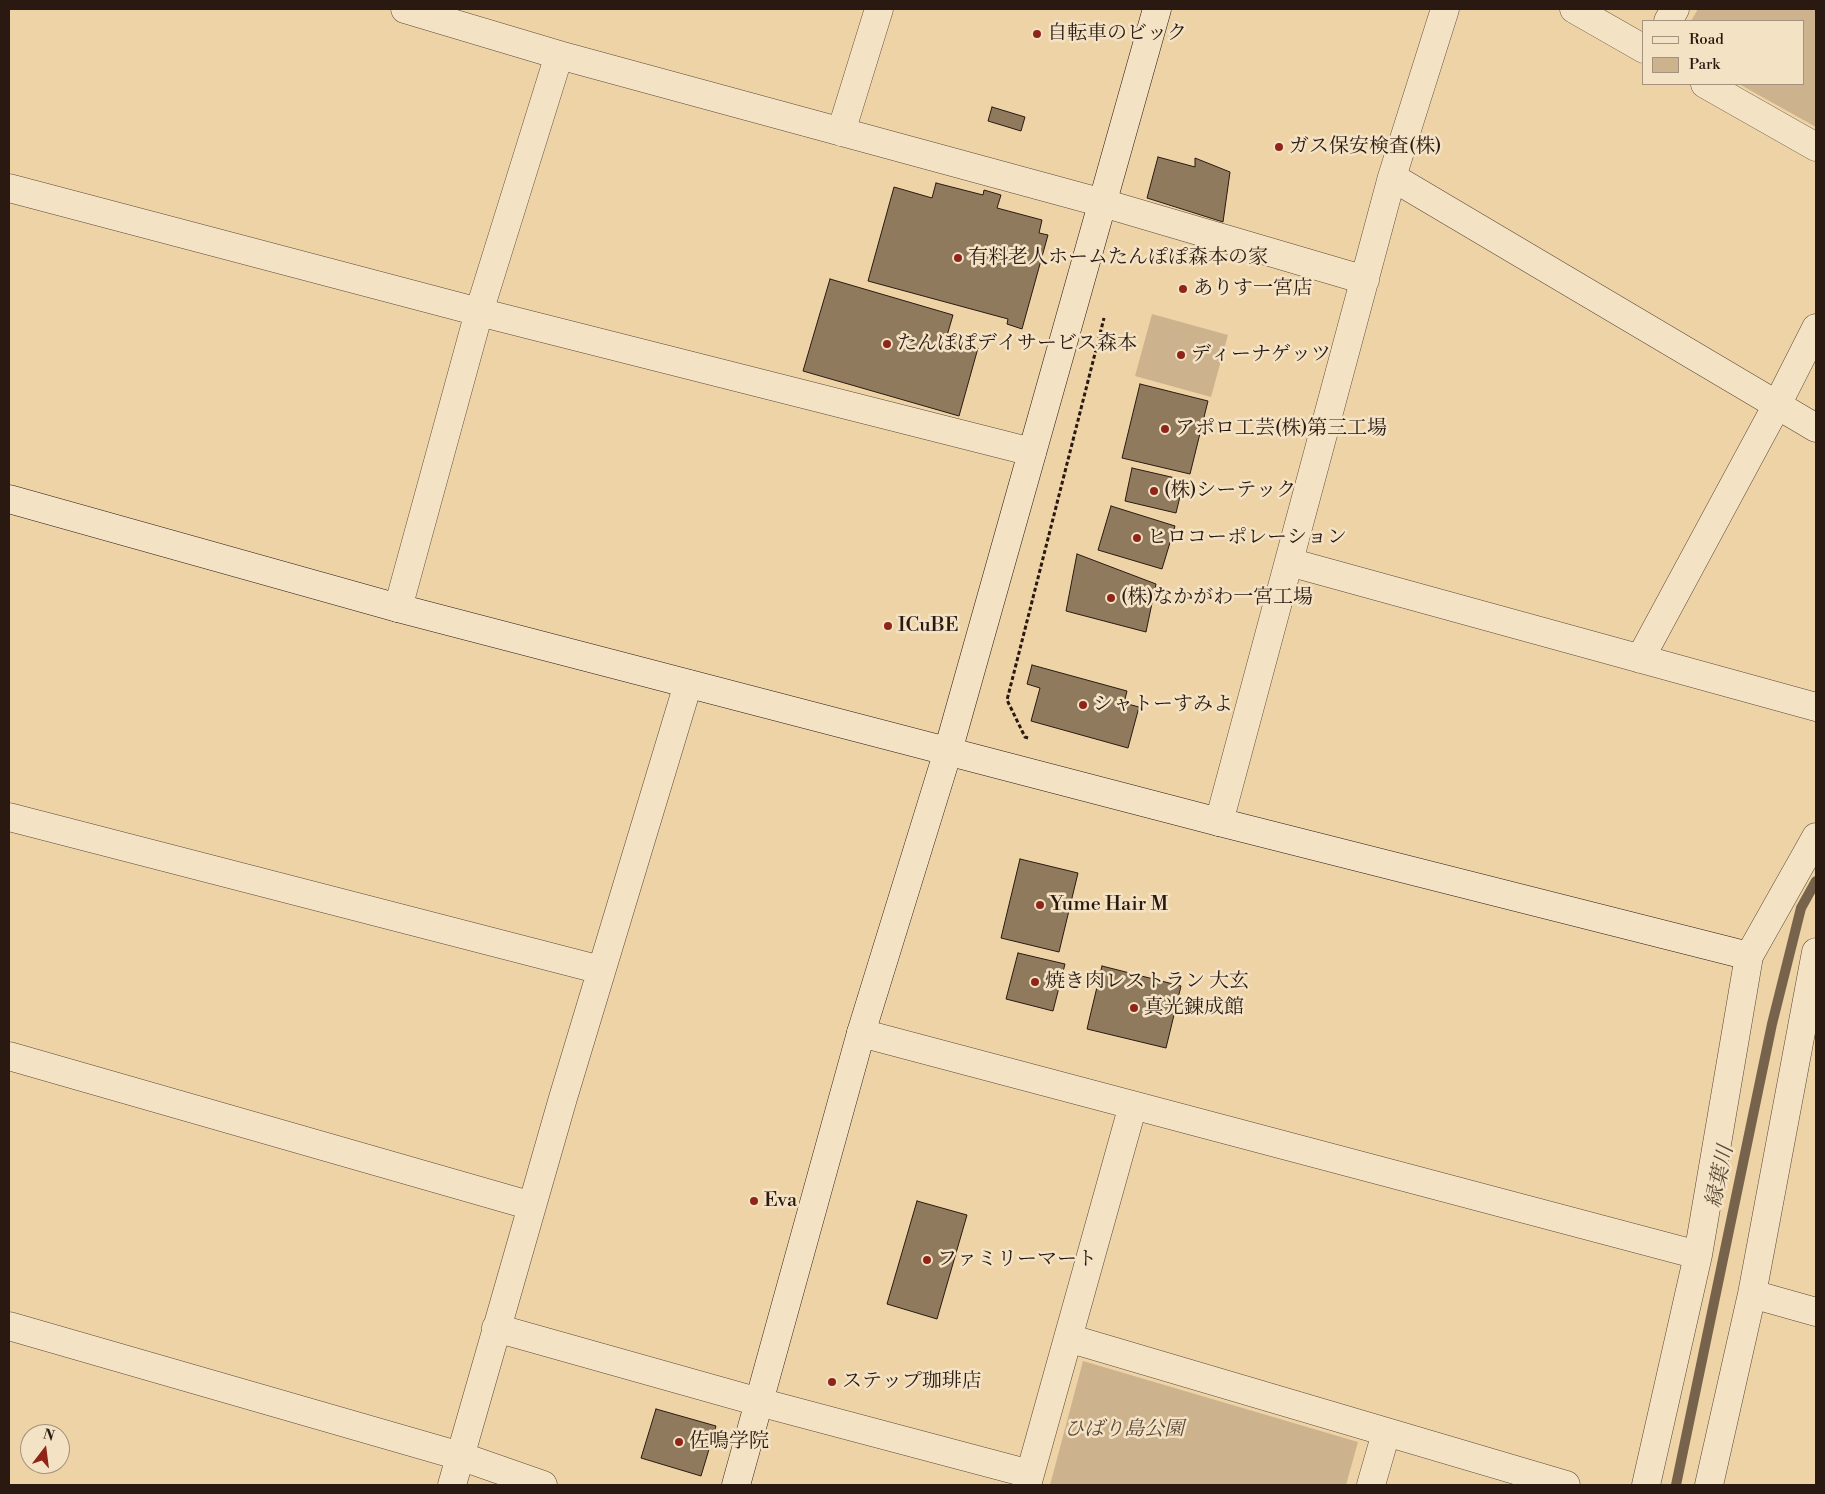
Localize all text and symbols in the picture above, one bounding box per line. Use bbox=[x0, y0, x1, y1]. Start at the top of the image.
legend bbox=[1642, 20, 1805, 85]
place label: 自転車のビック bbox=[1047, 22, 1187, 46]
marker: 自転車のビック bbox=[1031, 28, 1043, 40]
text: Road bbox=[1689, 30, 1724, 49]
text: Park bbox=[1689, 55, 1720, 74]
place label: ガス保安検査(株) bbox=[1289, 135, 1441, 159]
marker: ガス保安検査(株) bbox=[1273, 141, 1285, 153]
place label: 有料老人ホームたんぽぽ森本の家 bbox=[968, 246, 1268, 270]
marker: 有料老人ホームたんぽぽ森本の家 bbox=[952, 252, 964, 264]
place label: ありす一宮店 bbox=[1193, 277, 1313, 301]
marker: ありす一宮店 bbox=[1177, 283, 1189, 295]
place label: たんぽぽデイサービス森本 bbox=[897, 332, 1137, 356]
marker: たんぽぽデイサービス森本 bbox=[881, 338, 893, 350]
place label: ディーナゲッツ bbox=[1191, 343, 1331, 367]
marker: ディーナゲッツ bbox=[1175, 349, 1187, 361]
place label: アポロ工芸(株)第三工場 bbox=[1175, 417, 1387, 441]
marker: アポロ工芸(株)第三工場 bbox=[1159, 423, 1171, 435]
place label: (株)シーテック bbox=[1164, 479, 1296, 503]
marker: (株)シーテック bbox=[1148, 485, 1160, 497]
place label: ヒロコーポレーション bbox=[1147, 526, 1347, 550]
marker: ヒロコーポレーション bbox=[1131, 532, 1143, 544]
place label: (株)なかがわ一宮工場 bbox=[1121, 586, 1313, 610]
marker: (株)なかがわ一宮工場 bbox=[1105, 592, 1117, 604]
place label: ICuBE bbox=[898, 614, 959, 638]
marker: ICuBE bbox=[882, 620, 894, 632]
place label: シャトーすみよ bbox=[1093, 693, 1233, 717]
marker: シャトーすみよ bbox=[1077, 699, 1089, 711]
place label: Yume Hair M bbox=[1050, 893, 1168, 917]
marker: Yume Hair M bbox=[1034, 899, 1046, 911]
place label: 焼き肉レストラン 大玄 bbox=[1045, 970, 1249, 994]
marker: 焼き肉レストラン 大玄 bbox=[1029, 976, 1041, 988]
place label: 真光錬成館 bbox=[1144, 996, 1244, 1020]
marker: 真光錬成館 bbox=[1128, 1002, 1140, 1014]
water label: 縁葉川 bbox=[1702, 1144, 1740, 1210]
place label: Eva bbox=[764, 1189, 797, 1213]
marker: Eva bbox=[748, 1195, 760, 1207]
place label: ファミリーマート bbox=[937, 1248, 1097, 1272]
marker: ファミリーマート bbox=[921, 1254, 933, 1266]
place label: ステップ珈琲店 bbox=[842, 1370, 982, 1394]
marker: ステップ珈琲店 bbox=[826, 1376, 838, 1388]
park label: ひばり島公園 bbox=[1064, 1418, 1184, 1442]
north arrow bbox=[20, 1424, 70, 1474]
text: N bbox=[41, 1425, 56, 1446]
place label: 佐鳴学院 bbox=[689, 1430, 769, 1454]
marker: 佐鳴学院 bbox=[673, 1436, 685, 1448]

